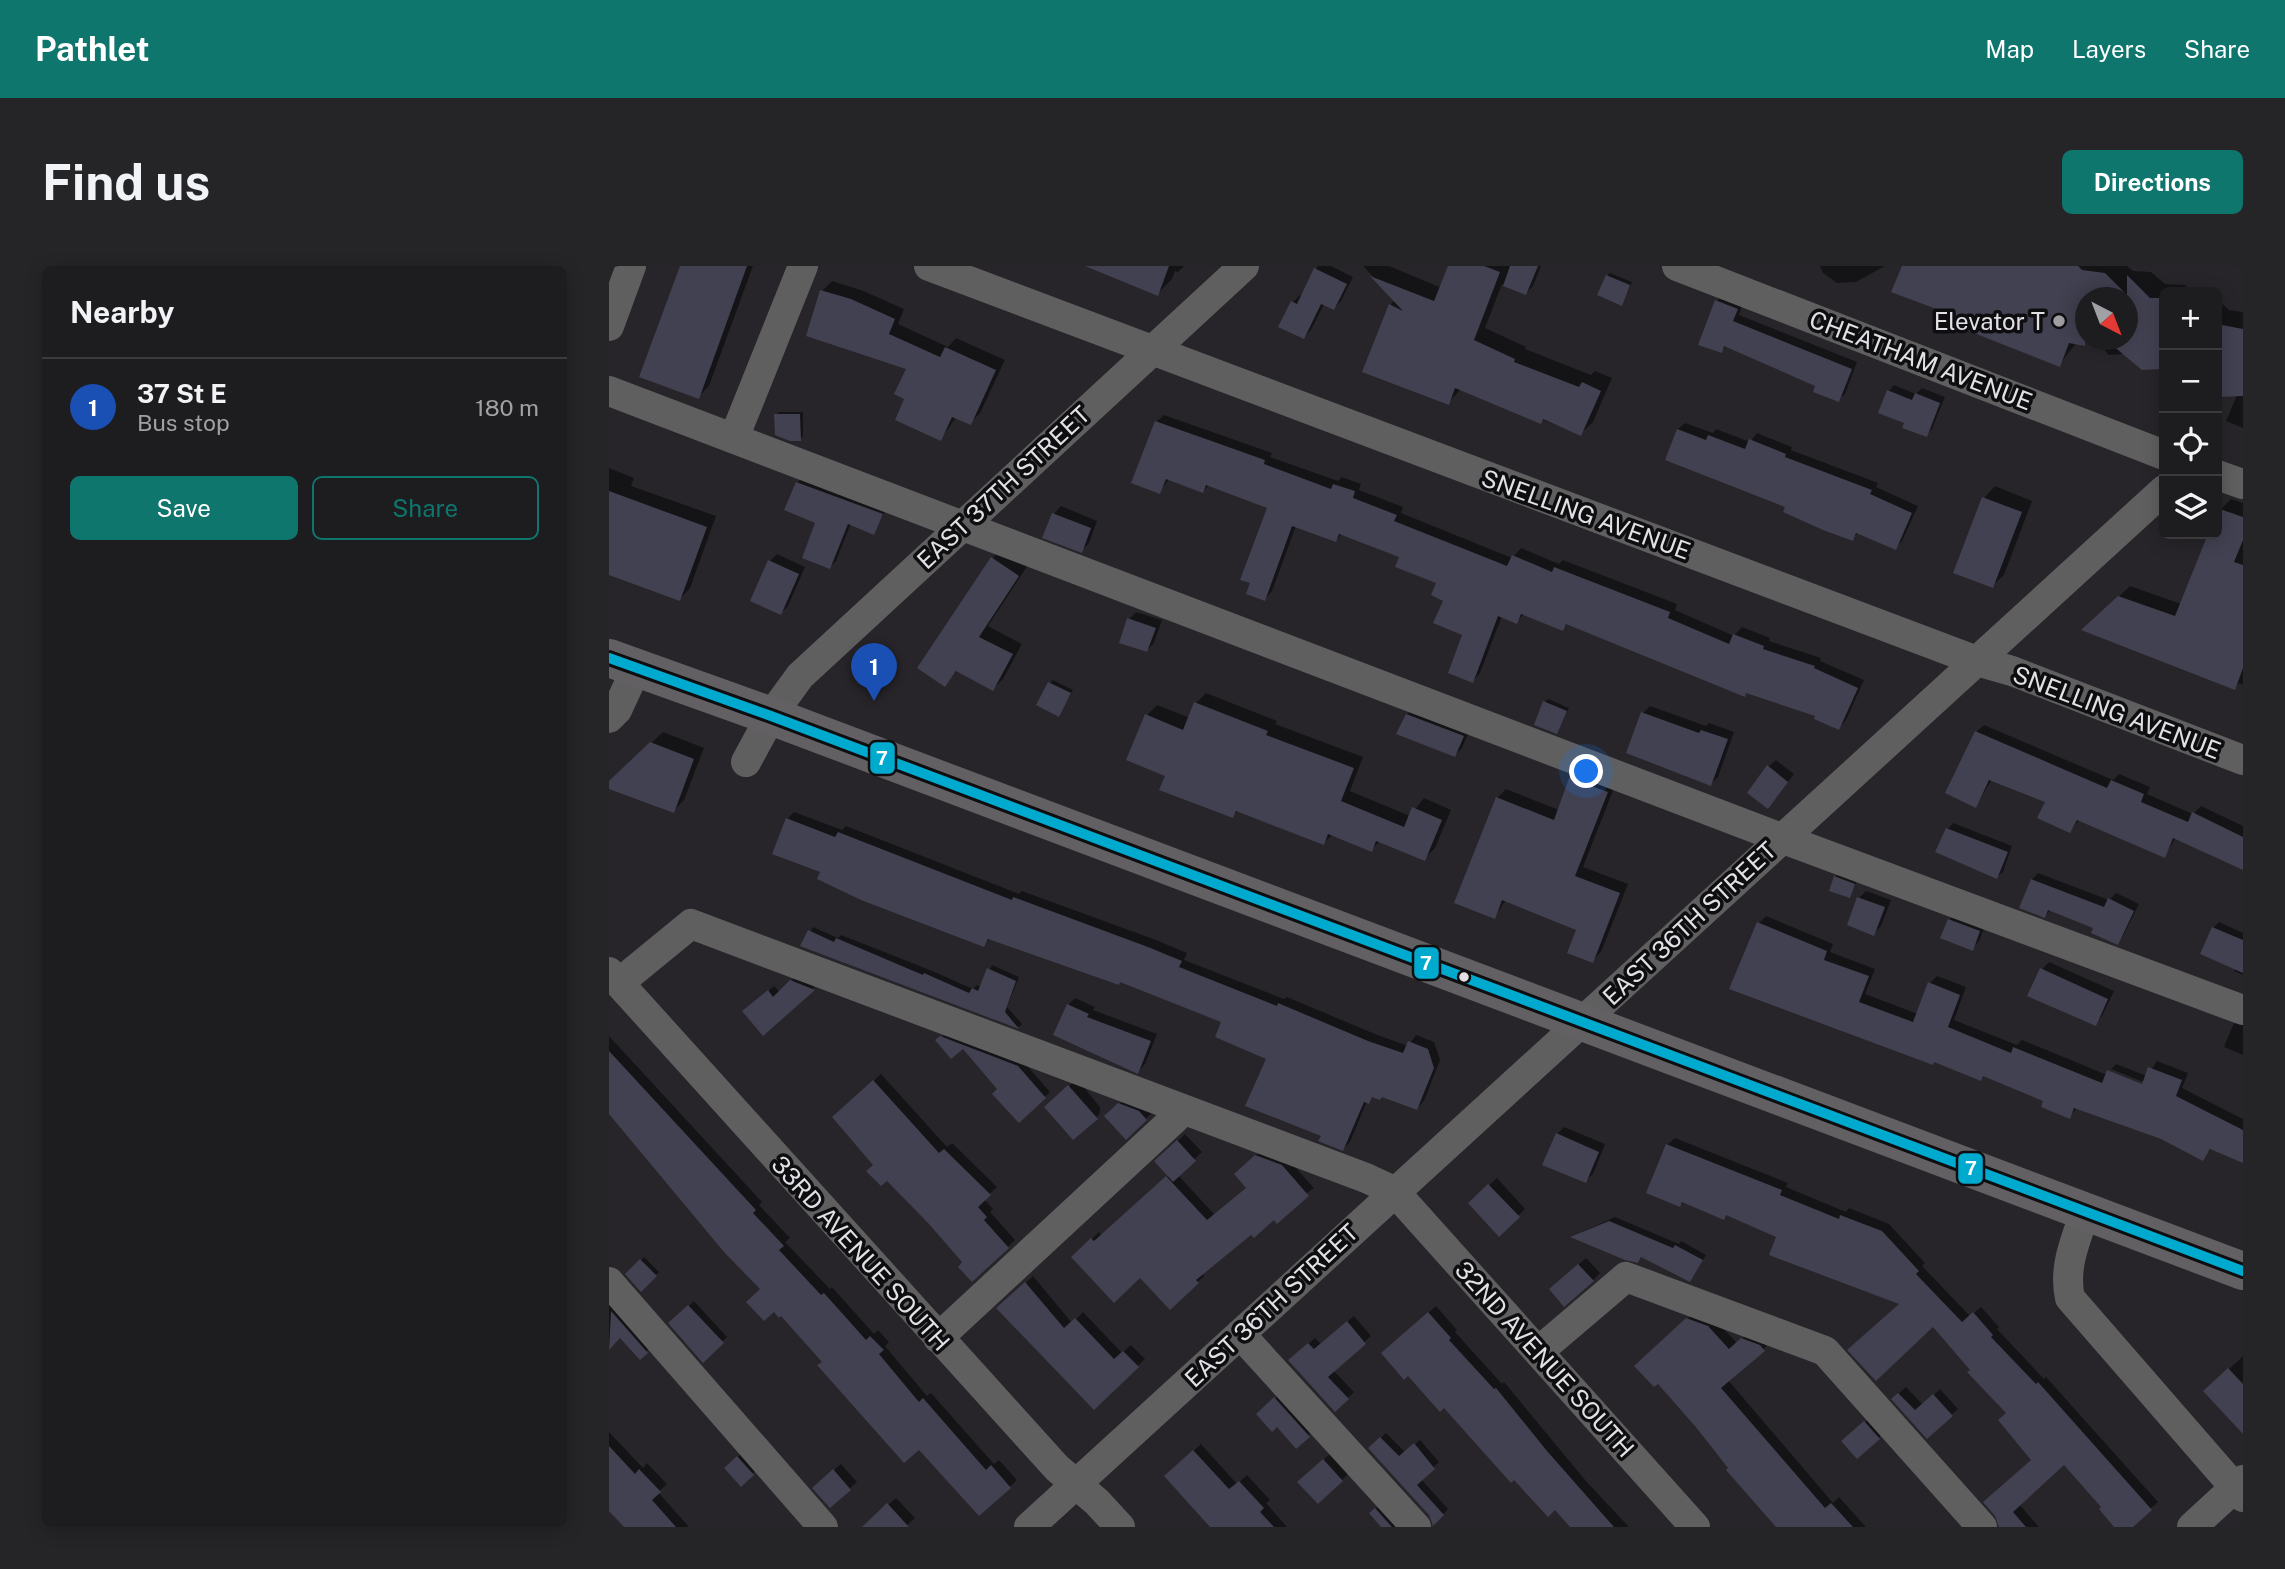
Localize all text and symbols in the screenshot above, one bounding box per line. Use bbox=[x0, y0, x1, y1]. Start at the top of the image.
text: Pathlet bbox=[35, 30, 150, 68]
text: Map bbox=[1985, 35, 2034, 63]
text: Layers bbox=[2072, 35, 2146, 63]
text: Share bbox=[2184, 35, 2250, 63]
button: Directions bbox=[2062, 150, 2243, 214]
text: Find us bbox=[42, 153, 210, 211]
north arrow bbox=[2075, 287, 2138, 350]
map controls bbox=[2159, 287, 2222, 539]
button: + bbox=[2159, 287, 2222, 350]
text: Nearby bbox=[70, 294, 174, 330]
street label: CHEATHAM AVENUE bbox=[1806, 305, 2036, 415]
place label: Elevator T bbox=[1934, 307, 2045, 335]
marker: Elevator T bbox=[2051, 313, 2067, 329]
button: − bbox=[2159, 350, 2222, 413]
text: 37 St E bbox=[137, 378, 227, 409]
text: 1 bbox=[88, 394, 98, 421]
text: 180 m bbox=[475, 394, 539, 421]
street label: EAST 37TH STREET bbox=[911, 400, 1095, 574]
text: Bus stop bbox=[137, 409, 230, 436]
button: locate bbox=[2159, 413, 2222, 476]
street label: SNELLING AVENUE bbox=[1478, 463, 1694, 565]
button: Save bbox=[70, 476, 298, 540]
button: Share bbox=[312, 476, 539, 540]
button: layers bbox=[2159, 476, 2222, 539]
pin: 1 bbox=[851, 643, 897, 701]
street label: SNELLING AVENUE bbox=[2009, 659, 2225, 765]
line badge: 7 bbox=[869, 741, 896, 775]
text: 7 bbox=[876, 747, 888, 769]
your location bbox=[1569, 754, 1603, 788]
street label: EAST 36TH STREET bbox=[1597, 836, 1781, 1010]
line badge: 7 bbox=[1413, 946, 1440, 980]
text: 7 bbox=[1420, 952, 1432, 974]
unlabelled marker bbox=[1457, 970, 1471, 984]
street label: 33RD AVENUE SOUTH bbox=[766, 1150, 956, 1356]
line badge: 7 bbox=[1957, 1152, 1984, 1185]
text: 7 bbox=[1965, 1157, 1977, 1179]
street label: EAST 36TH STREET bbox=[1179, 1218, 1363, 1392]
street label: 32ND AVENUE SOUTH bbox=[1450, 1255, 1640, 1463]

